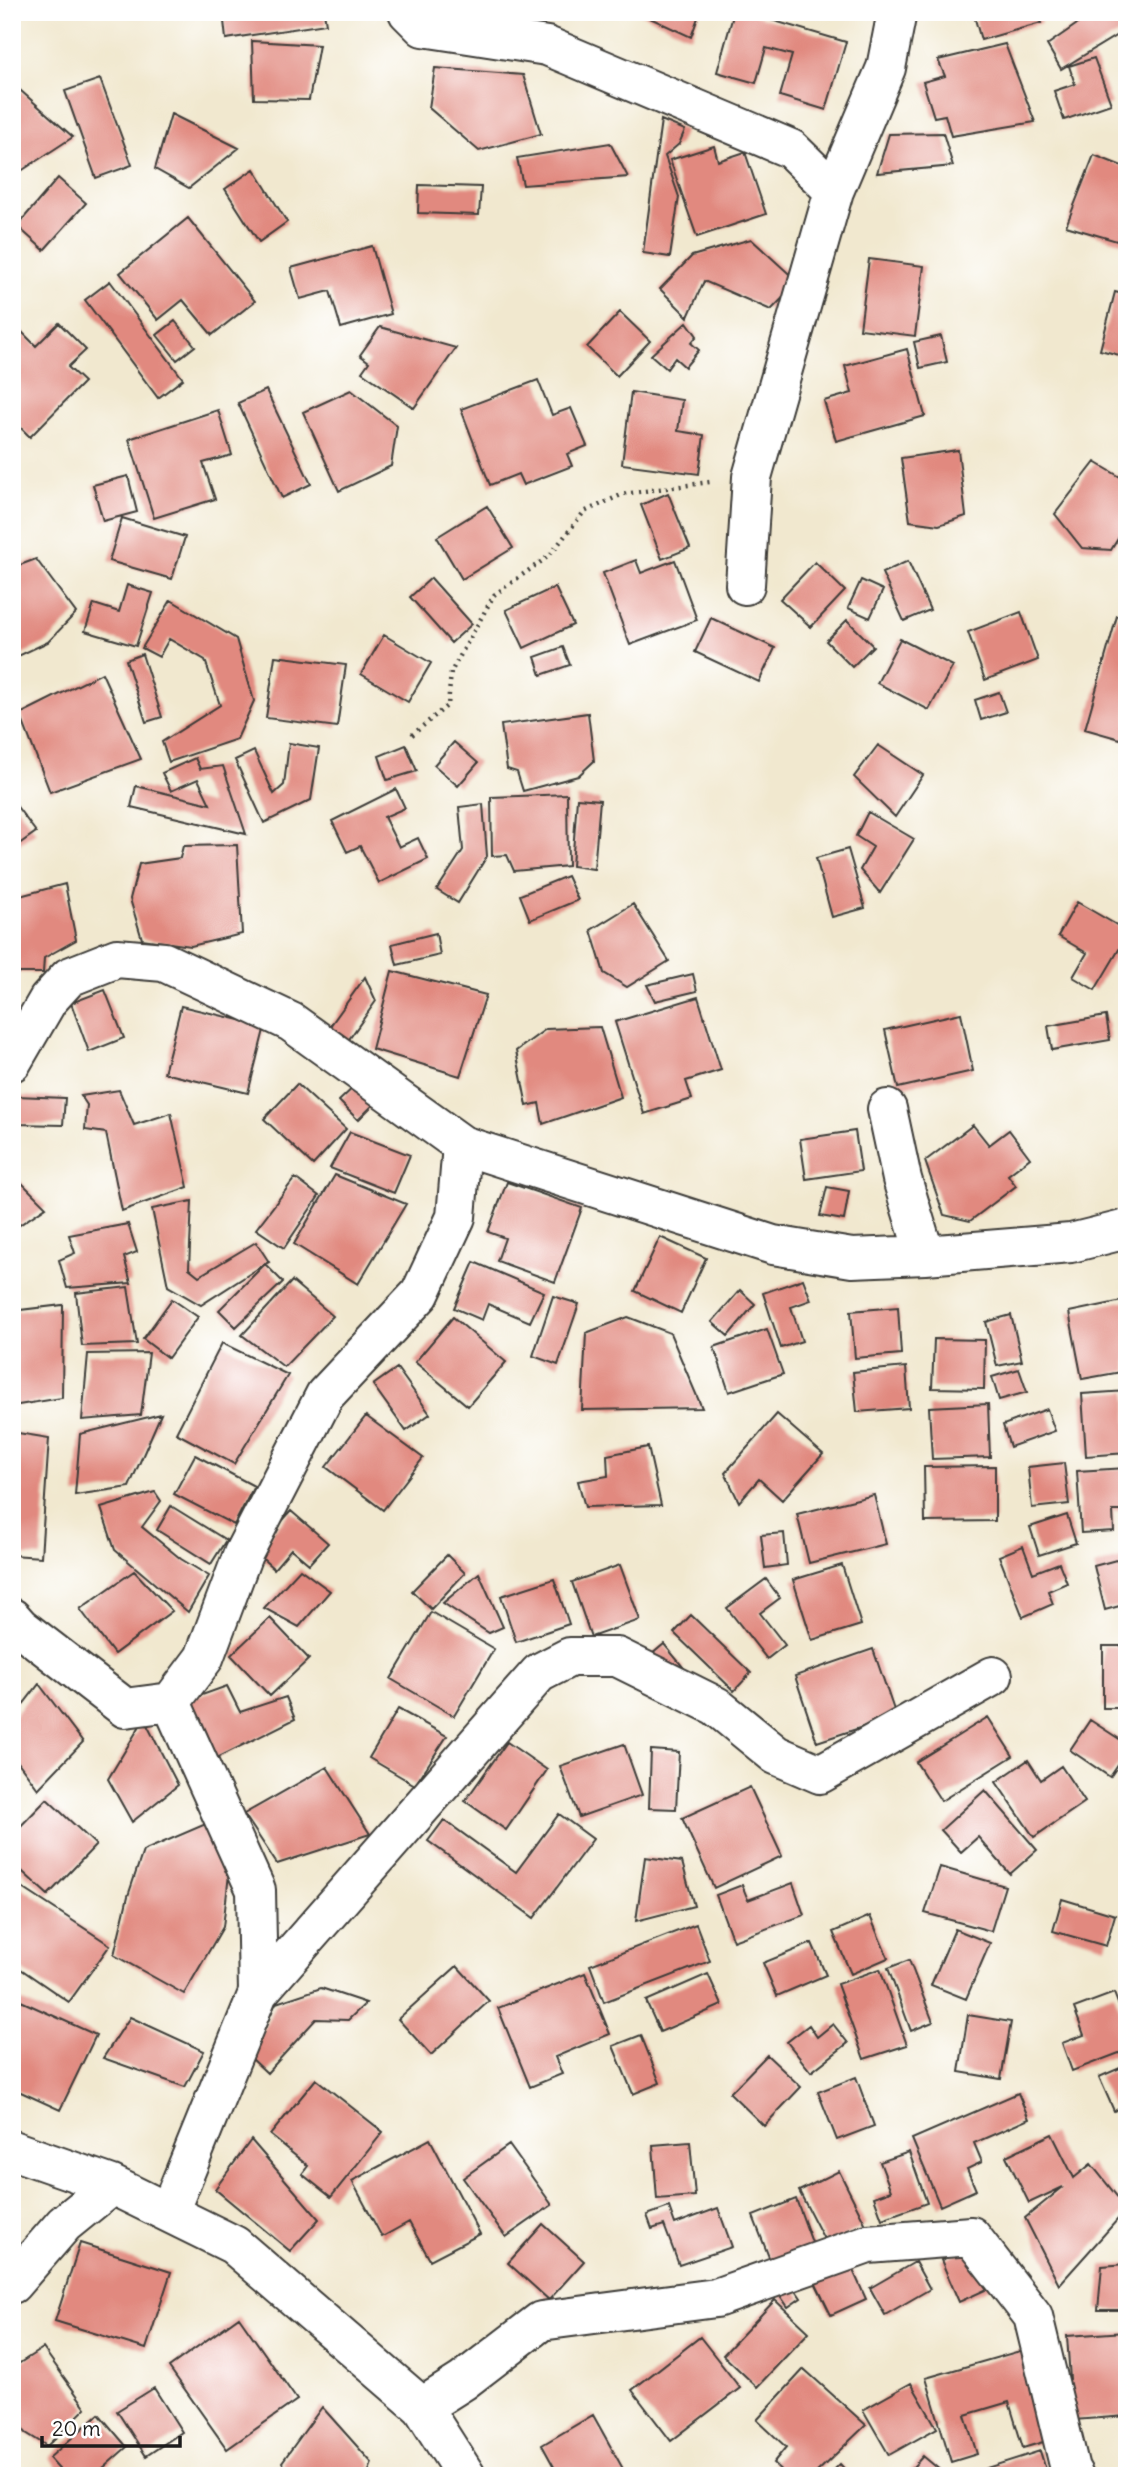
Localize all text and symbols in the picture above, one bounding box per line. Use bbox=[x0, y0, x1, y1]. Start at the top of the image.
scale bar bbox=[42, 2404, 180, 2448]
text: 20 m bbox=[52, 2415, 101, 2442]

